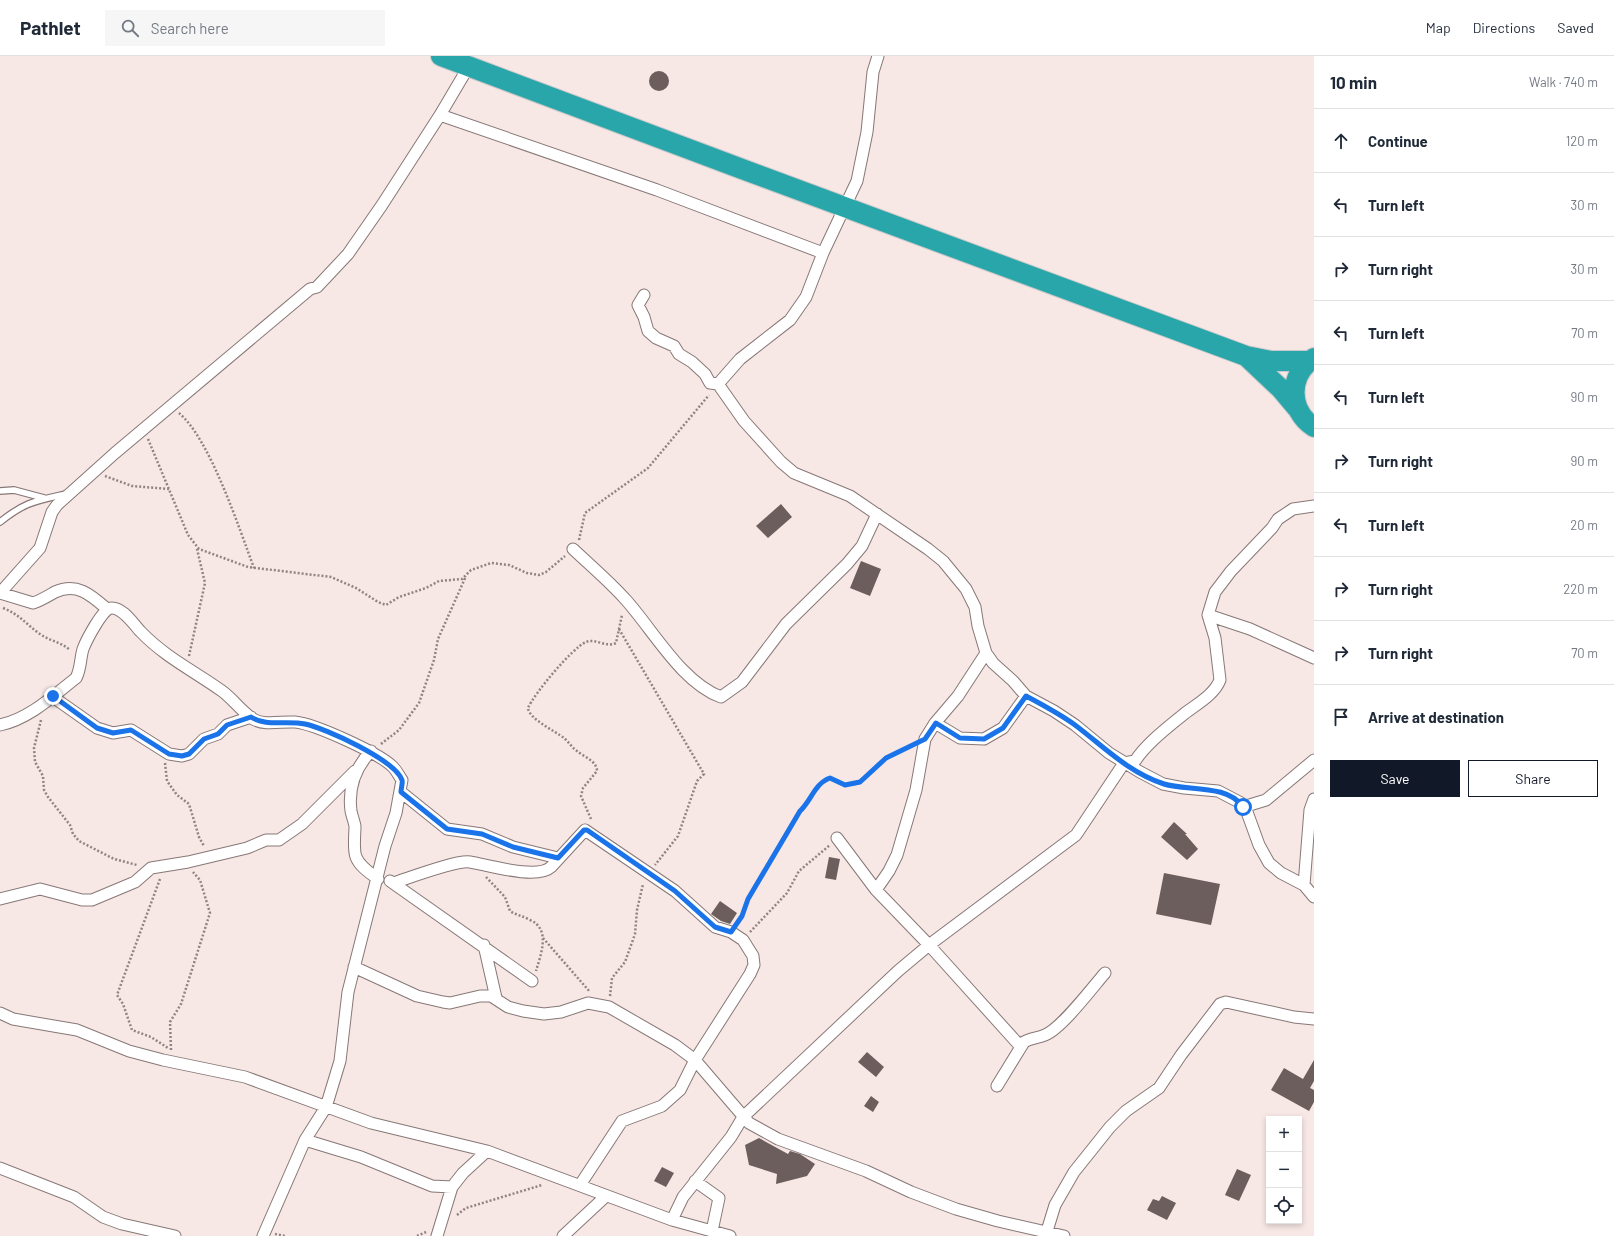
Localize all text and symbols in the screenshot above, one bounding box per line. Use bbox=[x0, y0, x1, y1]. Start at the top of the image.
search box bbox=[105, 10, 385, 46]
text: Pathlet bbox=[20, 16, 81, 39]
icon: search bbox=[119, 17, 141, 39]
text: Search here bbox=[151, 19, 229, 37]
text: Map bbox=[1426, 19, 1451, 36]
text: Directions bbox=[1473, 19, 1535, 36]
text: Saved bbox=[1557, 19, 1594, 36]
text: 10 min bbox=[1330, 72, 1377, 92]
text: Walk · 740 m bbox=[1529, 74, 1598, 90]
icon: ahead bbox=[1330, 130, 1352, 152]
text: Continue bbox=[1368, 132, 1428, 150]
text: 120 m bbox=[1566, 133, 1598, 149]
icon: left bbox=[1330, 194, 1352, 216]
text: Turn left bbox=[1368, 196, 1424, 214]
text: 30 m bbox=[1571, 197, 1598, 213]
icon: right bbox=[1330, 258, 1352, 280]
text: Turn right bbox=[1368, 260, 1433, 278]
text: 30 m bbox=[1571, 261, 1598, 277]
icon: left bbox=[1330, 322, 1352, 344]
text: Turn left bbox=[1368, 324, 1424, 342]
text: 70 m bbox=[1571, 325, 1598, 341]
icon: left bbox=[1330, 386, 1352, 408]
text: Turn left bbox=[1368, 388, 1424, 406]
text: 90 m bbox=[1571, 389, 1598, 405]
icon: right bbox=[1330, 450, 1352, 472]
text: Turn right bbox=[1368, 452, 1433, 470]
text: 90 m bbox=[1571, 453, 1598, 469]
icon: left bbox=[1330, 514, 1352, 536]
text: Turn left bbox=[1368, 516, 1424, 534]
text: 20 m bbox=[1570, 517, 1598, 533]
icon: right bbox=[1330, 578, 1352, 600]
text: Turn right bbox=[1368, 580, 1433, 598]
text: 220 m bbox=[1563, 581, 1598, 597]
icon: right bbox=[1330, 642, 1352, 664]
text: Turn right bbox=[1368, 644, 1433, 662]
text: 70 m bbox=[1571, 645, 1598, 661]
route end bbox=[44, 687, 62, 705]
icon: arrive bbox=[1330, 706, 1352, 728]
text: Arrive at destination bbox=[1368, 708, 1504, 726]
button: Save bbox=[1330, 760, 1460, 797]
button: Share bbox=[1468, 760, 1598, 797]
route start bbox=[1234, 798, 1252, 816]
map controls bbox=[1266, 1116, 1302, 1224]
button: + bbox=[1266, 1116, 1302, 1152]
button: − bbox=[1266, 1152, 1302, 1188]
button: locate bbox=[1266, 1188, 1302, 1224]

